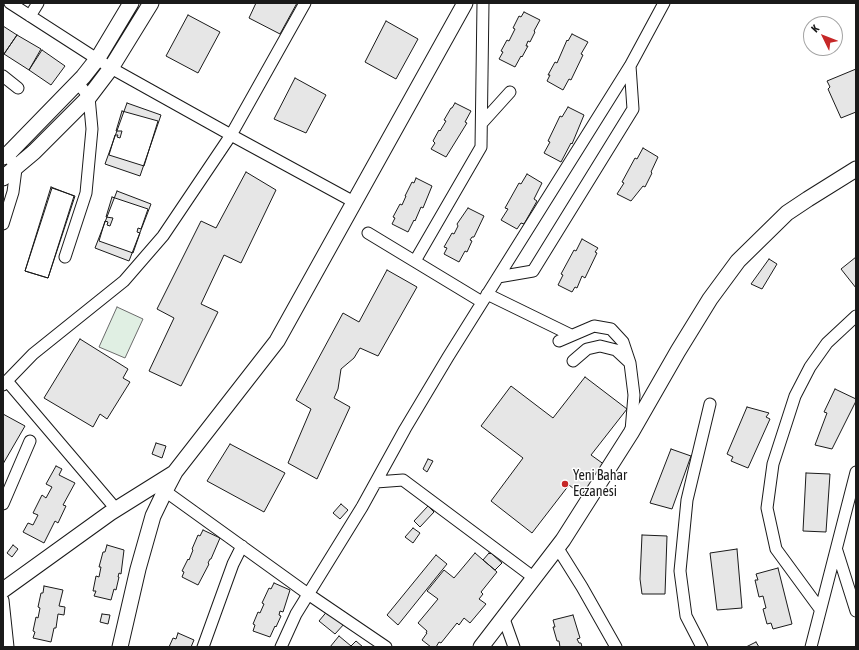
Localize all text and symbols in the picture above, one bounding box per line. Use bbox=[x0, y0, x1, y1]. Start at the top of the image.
north arrow bbox=[803, 16, 843, 56]
text: K bbox=[809, 22, 821, 35]
place label: Yeni Bahar Eczanesi bbox=[573, 468, 627, 500]
marker: Yeni Bahar Eczanesi bbox=[560, 479, 570, 489]

